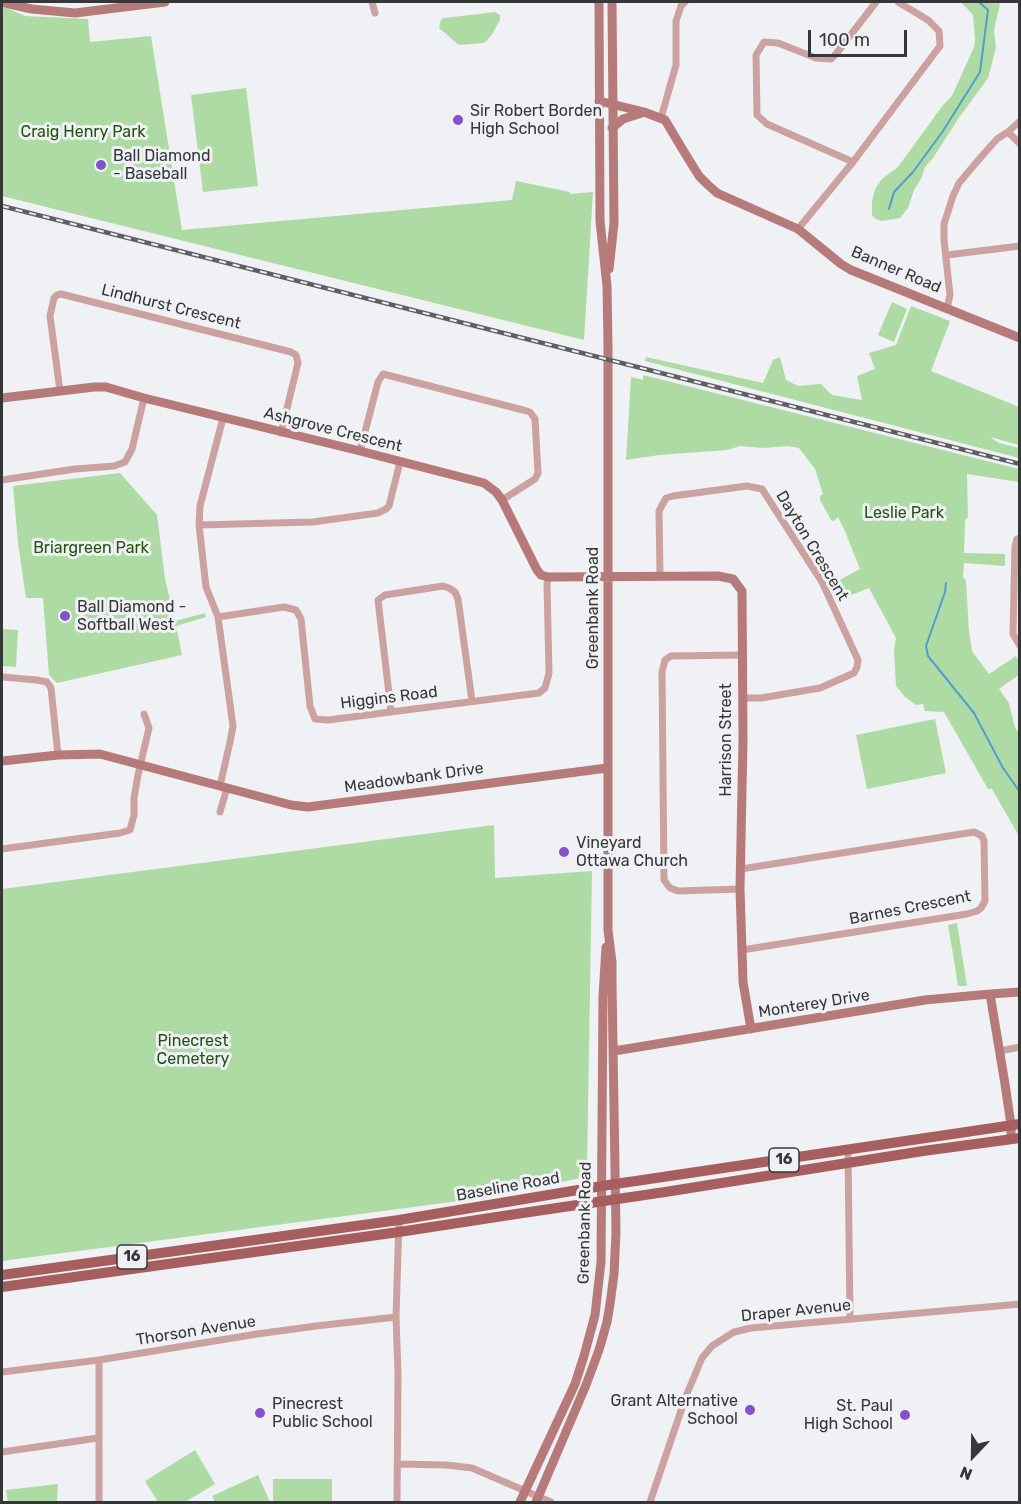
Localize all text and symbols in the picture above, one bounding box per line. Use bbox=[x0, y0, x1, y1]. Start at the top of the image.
scale bar bbox=[811, 18, 910, 56]
text: 100 m bbox=[819, 29, 870, 51]
place label: Sir Robert Borden High School bbox=[470, 101, 602, 139]
marker: Sir Robert Borden High School bbox=[451, 113, 465, 127]
park label: Craig Henry Park bbox=[21, 122, 145, 142]
place label: Ball Diamond - Baseball bbox=[113, 146, 211, 184]
marker: Ball Diamond - Baseball bbox=[94, 158, 108, 172]
street label: Banner Road bbox=[848, 242, 944, 298]
street label: Lindhurst Crescent bbox=[99, 280, 243, 334]
street label: Ashgrove Crescent bbox=[262, 404, 404, 456]
street label: Dayton Crescent bbox=[772, 488, 852, 604]
park label: Leslie Park bbox=[864, 503, 944, 523]
park label: Briargreen Park bbox=[33, 538, 149, 558]
street label: Greenbank Road bbox=[583, 547, 603, 669]
place label: Ball Diamond - Softball West bbox=[77, 597, 186, 635]
marker: Ball Diamond - Softball West bbox=[58, 609, 72, 623]
street label: Higgins Road bbox=[339, 683, 439, 713]
street label: Harrison Street bbox=[716, 683, 736, 797]
street label: Meadowbank Drive bbox=[343, 759, 485, 797]
place label: Vineyard Ottawa Church bbox=[576, 833, 688, 871]
marker: Vineyard Ottawa Church bbox=[557, 845, 571, 859]
street label: Barnes Crescent bbox=[847, 887, 973, 929]
street label: Monterey Drive bbox=[757, 986, 871, 1022]
park label: Pinecrest Cemetery bbox=[157, 1031, 229, 1069]
road number: 16 bbox=[769, 1148, 799, 1172]
street label: Greenbank Road bbox=[574, 1162, 596, 1284]
street label: Baseline Road bbox=[455, 1168, 561, 1206]
road number: 16 bbox=[117, 1245, 147, 1269]
street label: Draper Avenue bbox=[740, 1296, 852, 1326]
street label: Thorson Avenue bbox=[135, 1312, 257, 1350]
place label: Grant Alternative School bbox=[611, 1391, 738, 1429]
place label: Pinecrest Public School bbox=[272, 1394, 373, 1432]
place label: St. Paul High School bbox=[804, 1396, 893, 1434]
marker: Grant Alternative School bbox=[743, 1403, 757, 1417]
marker: Pinecrest Public School bbox=[253, 1406, 267, 1420]
marker: St. Paul High School bbox=[898, 1408, 912, 1422]
north arrow bbox=[943, 1426, 1003, 1486]
text: N bbox=[957, 1462, 975, 1484]

